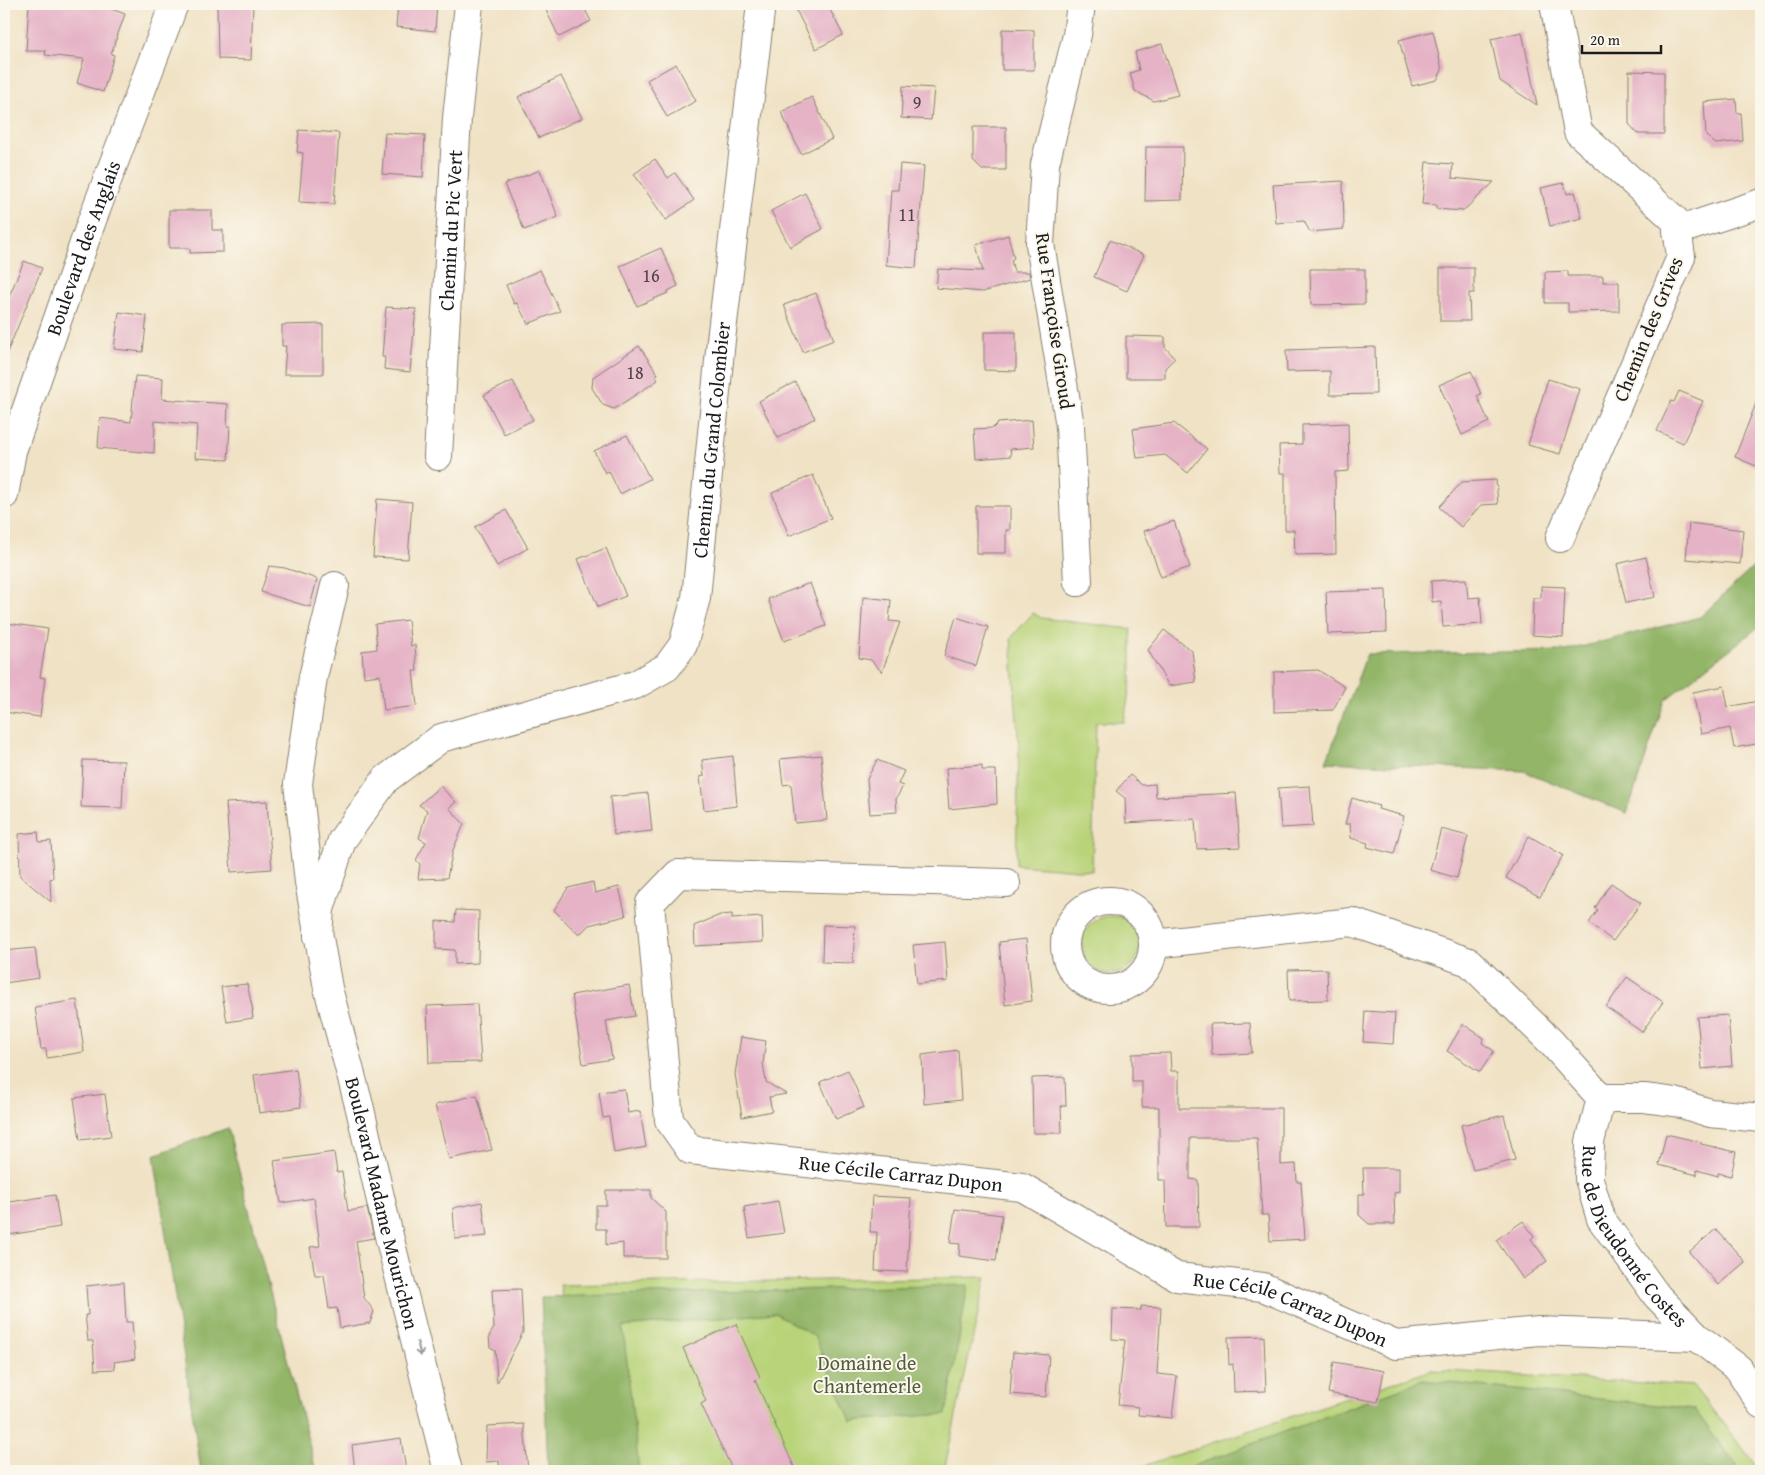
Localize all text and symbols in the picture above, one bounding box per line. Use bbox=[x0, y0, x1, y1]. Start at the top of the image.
scale bar bbox=[1582, 22, 1661, 54]
text: 20 m bbox=[1590, 29, 1621, 50]
house number: 9 bbox=[913, 89, 921, 116]
street label: Chemin du Pic Vert bbox=[431, 149, 469, 312]
street label: Boulevard des Anglais bbox=[38, 156, 127, 339]
house number: 11 bbox=[898, 201, 916, 228]
street label: Rue Françoise Giroud bbox=[1029, 231, 1082, 411]
street label: Chemin des Grives bbox=[1605, 252, 1690, 406]
house number: 16 bbox=[642, 262, 660, 289]
street label: Chemin du Grand Colombier bbox=[685, 320, 737, 559]
house number: 18 bbox=[626, 359, 644, 386]
street label: Boulevard Madame Mourichon bbox=[338, 1074, 427, 1332]
street label: Rue de Dieudonné Costes bbox=[1575, 1145, 1695, 1334]
street label: Rue Cécile Carraz Dupon bbox=[797, 1147, 1004, 1199]
street label: Rue Cécile Carraz Dupon bbox=[1192, 1264, 1392, 1354]
one-way arrow bbox=[414, 1340, 424, 1356]
park label: Domaine de Chantemerle bbox=[813, 1348, 921, 1400]

